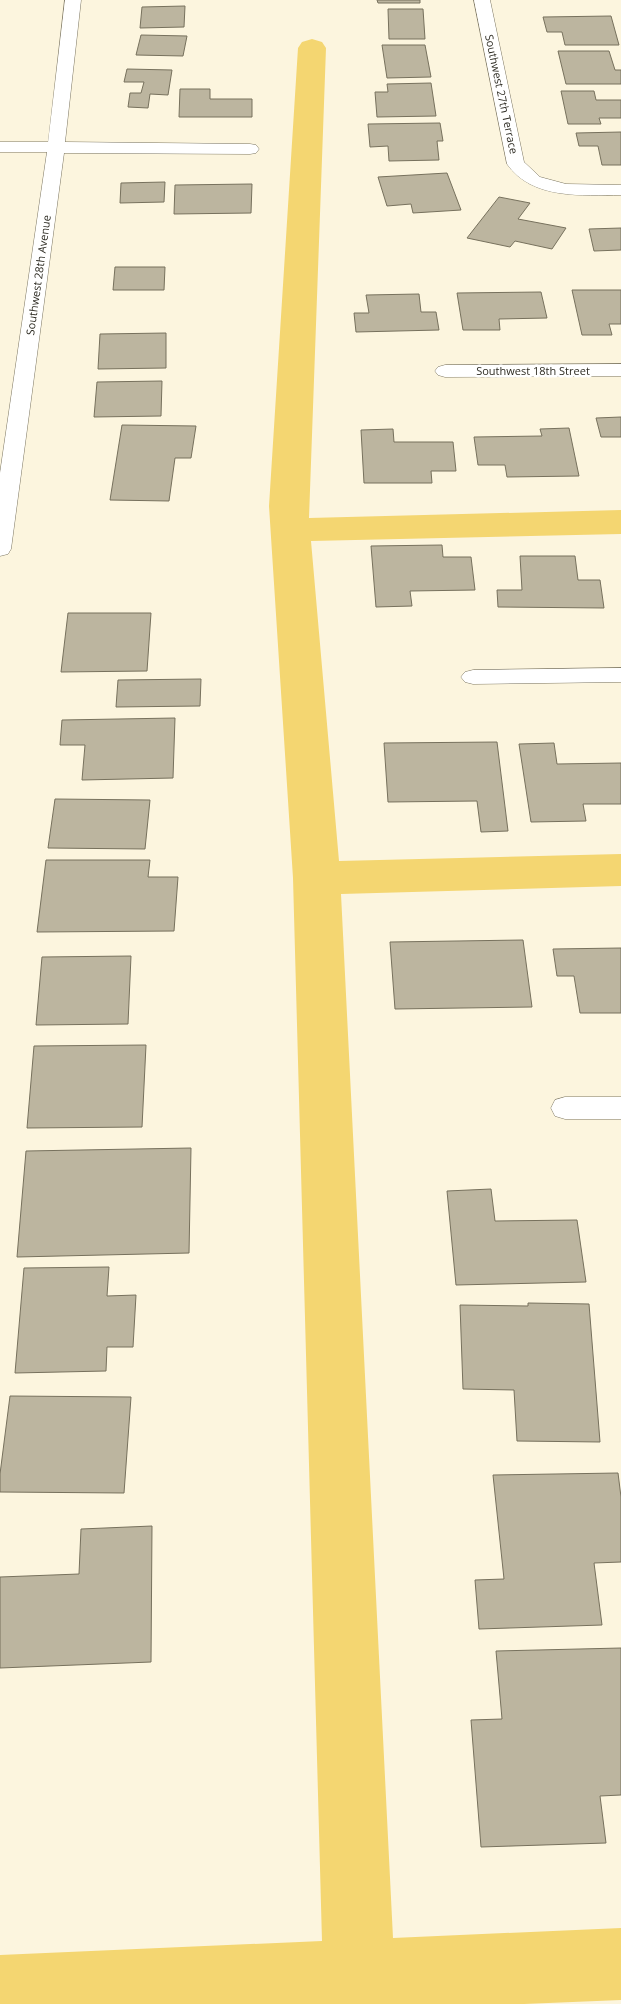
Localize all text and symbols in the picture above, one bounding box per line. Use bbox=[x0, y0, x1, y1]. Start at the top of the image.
street label: Southwest 27th Terrace bbox=[482, 33, 522, 155]
street label: Southwest 28th Avenue bbox=[22, 214, 54, 336]
street label: Southwest 18th Street bbox=[476, 363, 590, 378]

